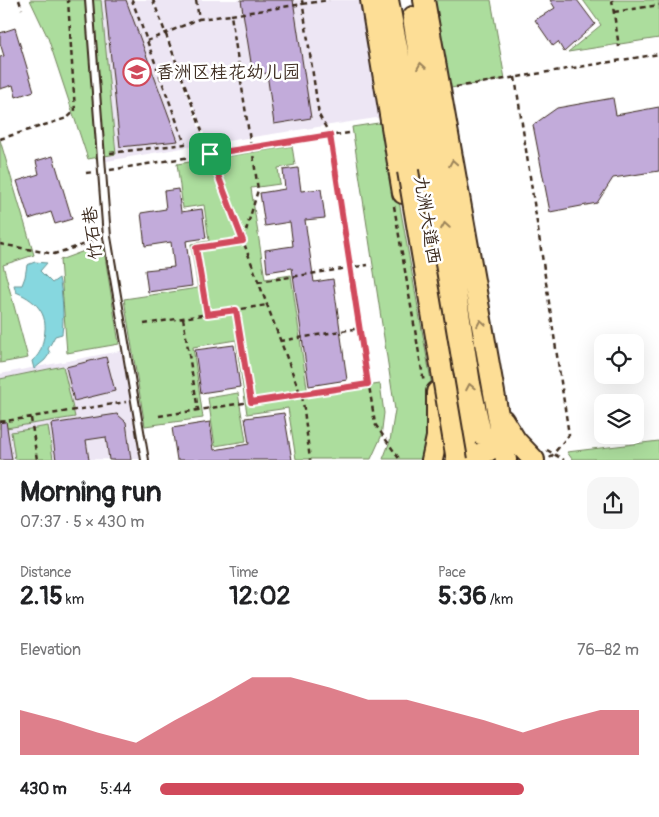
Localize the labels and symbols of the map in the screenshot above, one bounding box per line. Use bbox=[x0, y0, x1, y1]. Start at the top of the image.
school or university icon: 香洲区桂花幼儿园 bbox=[122, 57, 152, 87]
place label: 香洲区桂花幼儿园 bbox=[156, 61, 300, 84]
one-way arrow bbox=[416, 61, 426, 70]
pin bbox=[189, 133, 231, 175]
one-way arrow bbox=[448, 158, 458, 167]
street label: 九洲大道西 bbox=[409, 174, 445, 266]
street label: 竹石巷 bbox=[78, 205, 108, 261]
one-way arrow bbox=[441, 222, 451, 231]
one-way arrow bbox=[477, 318, 487, 327]
one-way arrow bbox=[466, 382, 476, 391]

